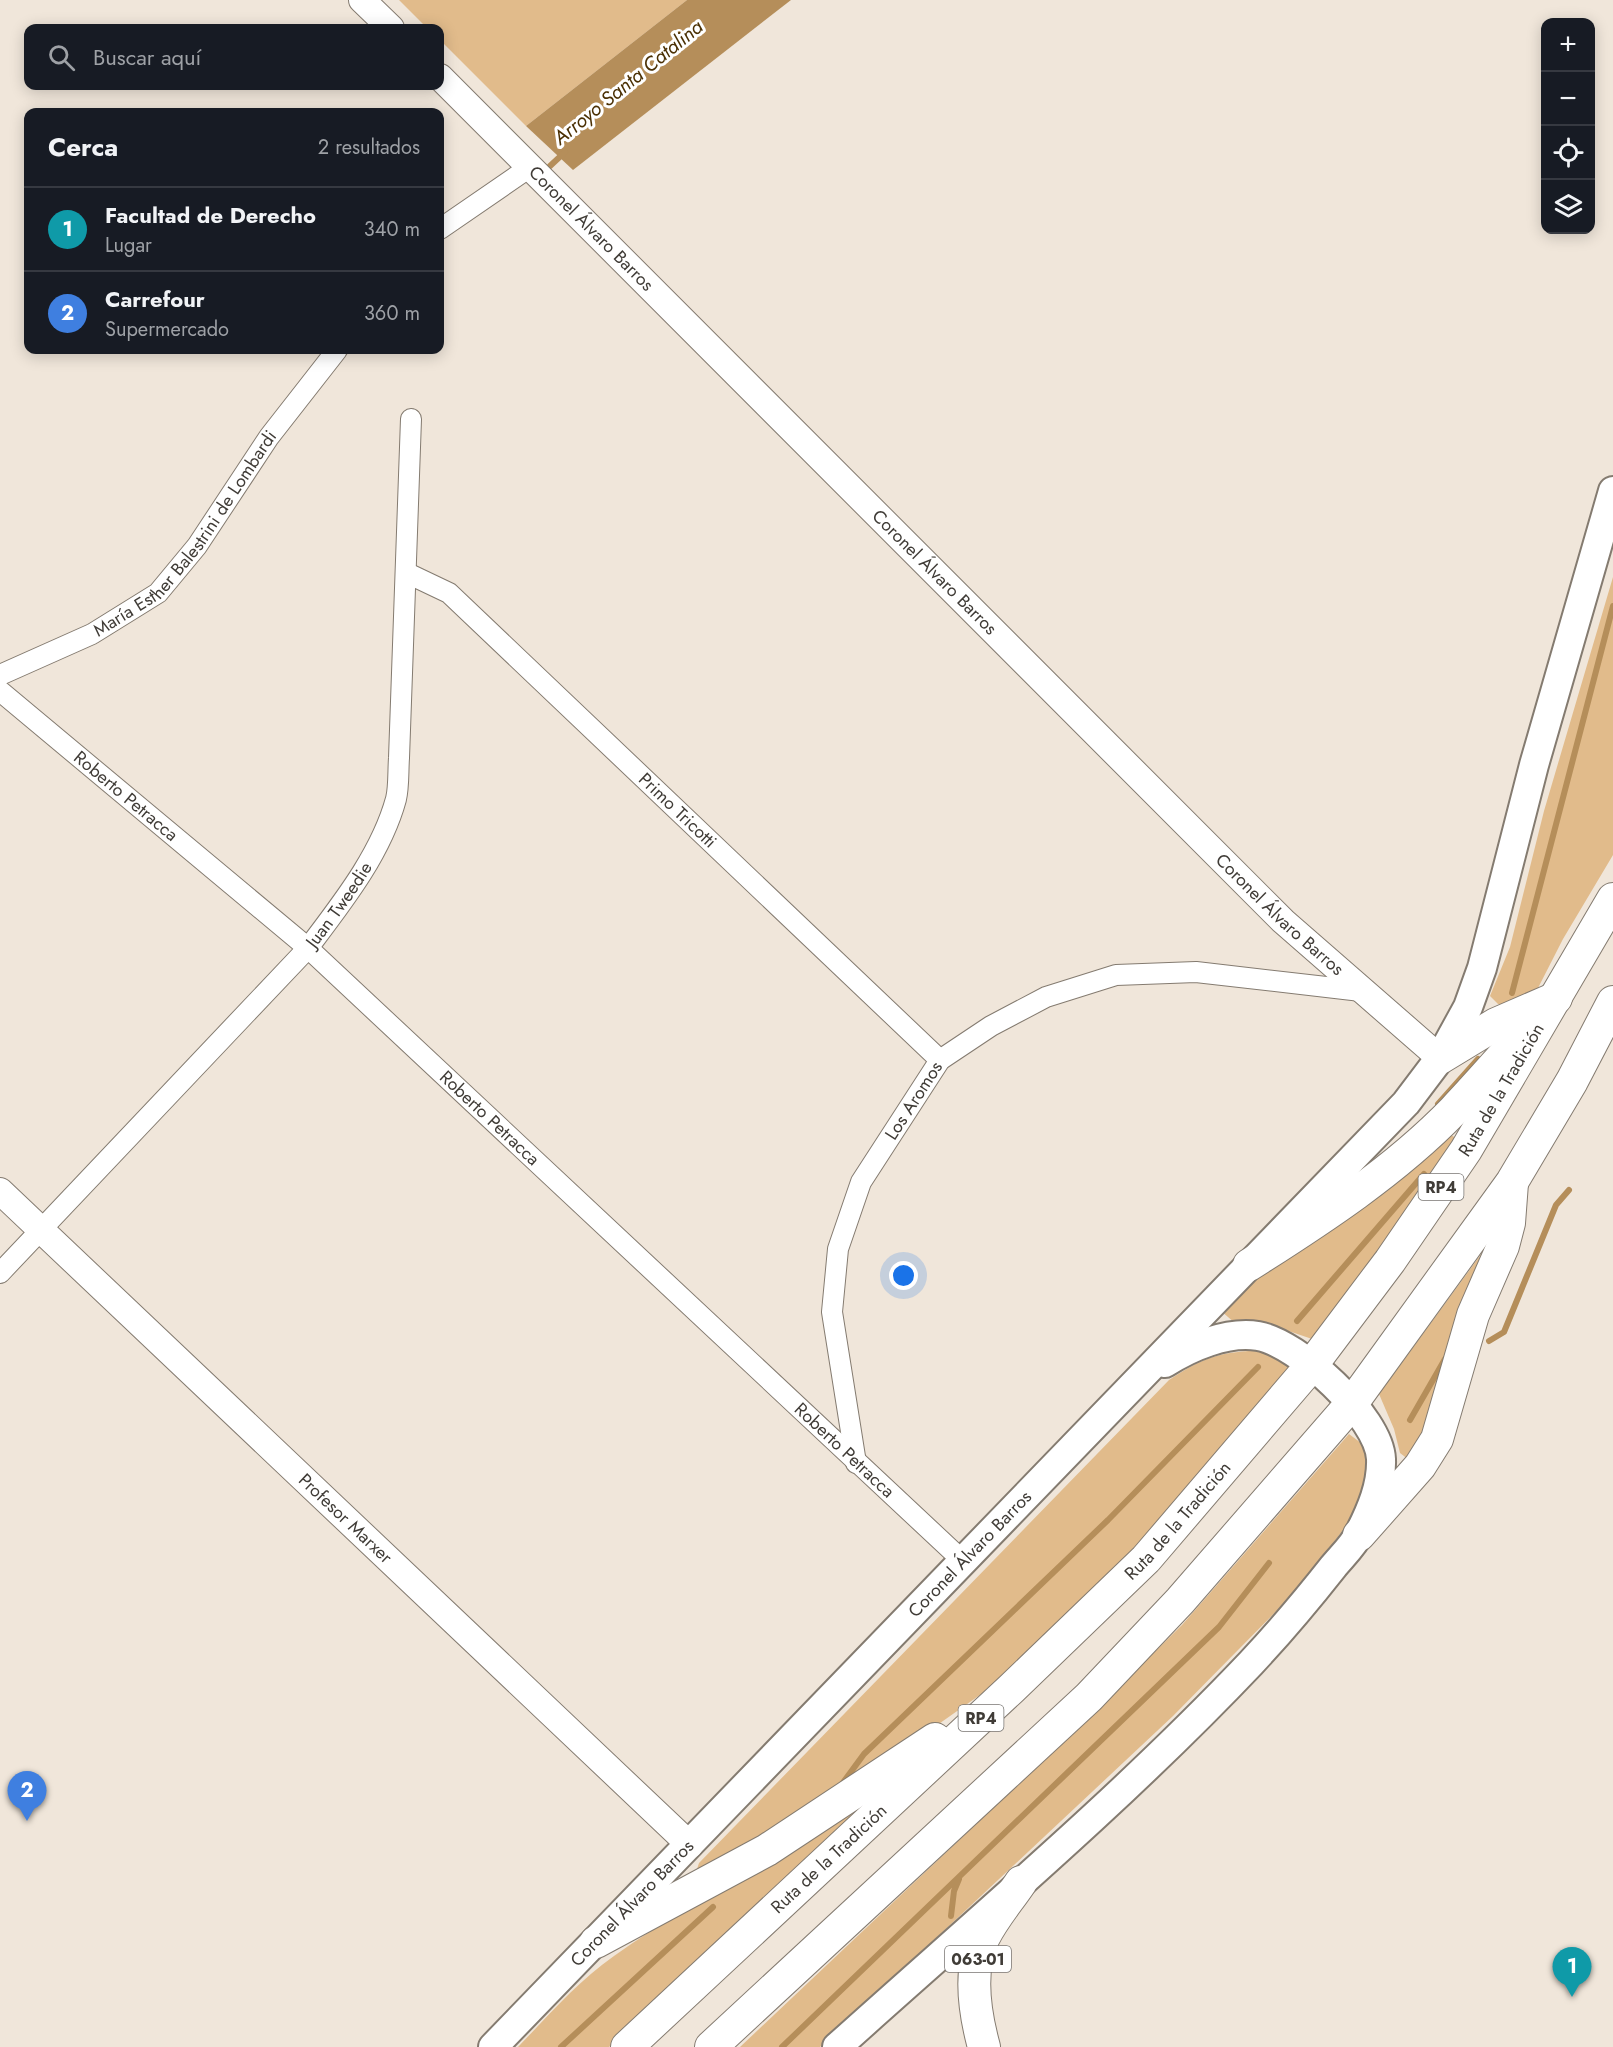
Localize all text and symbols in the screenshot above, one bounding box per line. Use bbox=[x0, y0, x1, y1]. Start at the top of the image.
water label: Arroyo Santa Catalina bbox=[546, 13, 709, 153]
map controls bbox=[1541, 18, 1595, 234]
button: + bbox=[1541, 18, 1595, 72]
search box bbox=[24, 24, 444, 90]
icon: search bbox=[45, 41, 78, 74]
text: Buscar aquí bbox=[93, 41, 201, 73]
button: − bbox=[1541, 72, 1595, 126]
button: locate bbox=[1541, 126, 1595, 180]
text: Cerca bbox=[48, 128, 118, 166]
text: 2 resultados bbox=[318, 133, 420, 162]
street label: Coronel Álvaro Barros bbox=[523, 160, 660, 297]
button: layers bbox=[1541, 180, 1595, 234]
text: Facultad de Derecho bbox=[105, 199, 316, 231]
text: 1 bbox=[62, 215, 73, 244]
text: 340 m bbox=[364, 215, 420, 244]
text: Lugar bbox=[105, 231, 152, 260]
text: Carrefour bbox=[105, 283, 205, 315]
text: 2 bbox=[61, 299, 74, 328]
text: 360 m bbox=[364, 299, 420, 328]
text: Supermercado bbox=[105, 315, 229, 344]
street label: María Esther Balestrini de Lombardi bbox=[88, 425, 283, 643]
street label: Coronel Álvaro Barros bbox=[866, 504, 1003, 641]
street label: Roberto Petracca bbox=[68, 745, 184, 847]
street label: Primo Tricotti bbox=[633, 767, 723, 854]
street label: Coronel Álvaro Barros bbox=[1210, 848, 1350, 981]
street label: Juan Tweedie bbox=[298, 857, 379, 955]
street label: Ruta de la Tradición bbox=[1452, 1018, 1550, 1162]
street label: Los Aromos bbox=[879, 1056, 949, 1145]
street label: Roberto Petracca bbox=[434, 1065, 546, 1172]
road number: RP4 bbox=[1418, 1174, 1464, 1200]
your location bbox=[889, 1261, 918, 1290]
street label: Roberto Petracca bbox=[789, 1397, 900, 1504]
street label: Ruta de la Tradición bbox=[1119, 1456, 1237, 1586]
street label: Profesor Marxer bbox=[293, 1467, 399, 1570]
street label: Coronel Álvaro Barros bbox=[902, 1485, 1038, 1623]
road number: RP4 bbox=[958, 1705, 1004, 1731]
pin: 2 bbox=[8, 1772, 46, 1821]
street label: Ruta de la Tradición bbox=[765, 1798, 893, 1920]
street label: Coronel Álvaro Barros bbox=[564, 1834, 700, 1973]
road number: 063-01 bbox=[945, 1946, 1011, 1972]
pin: 1 bbox=[1552, 1948, 1592, 1997]

